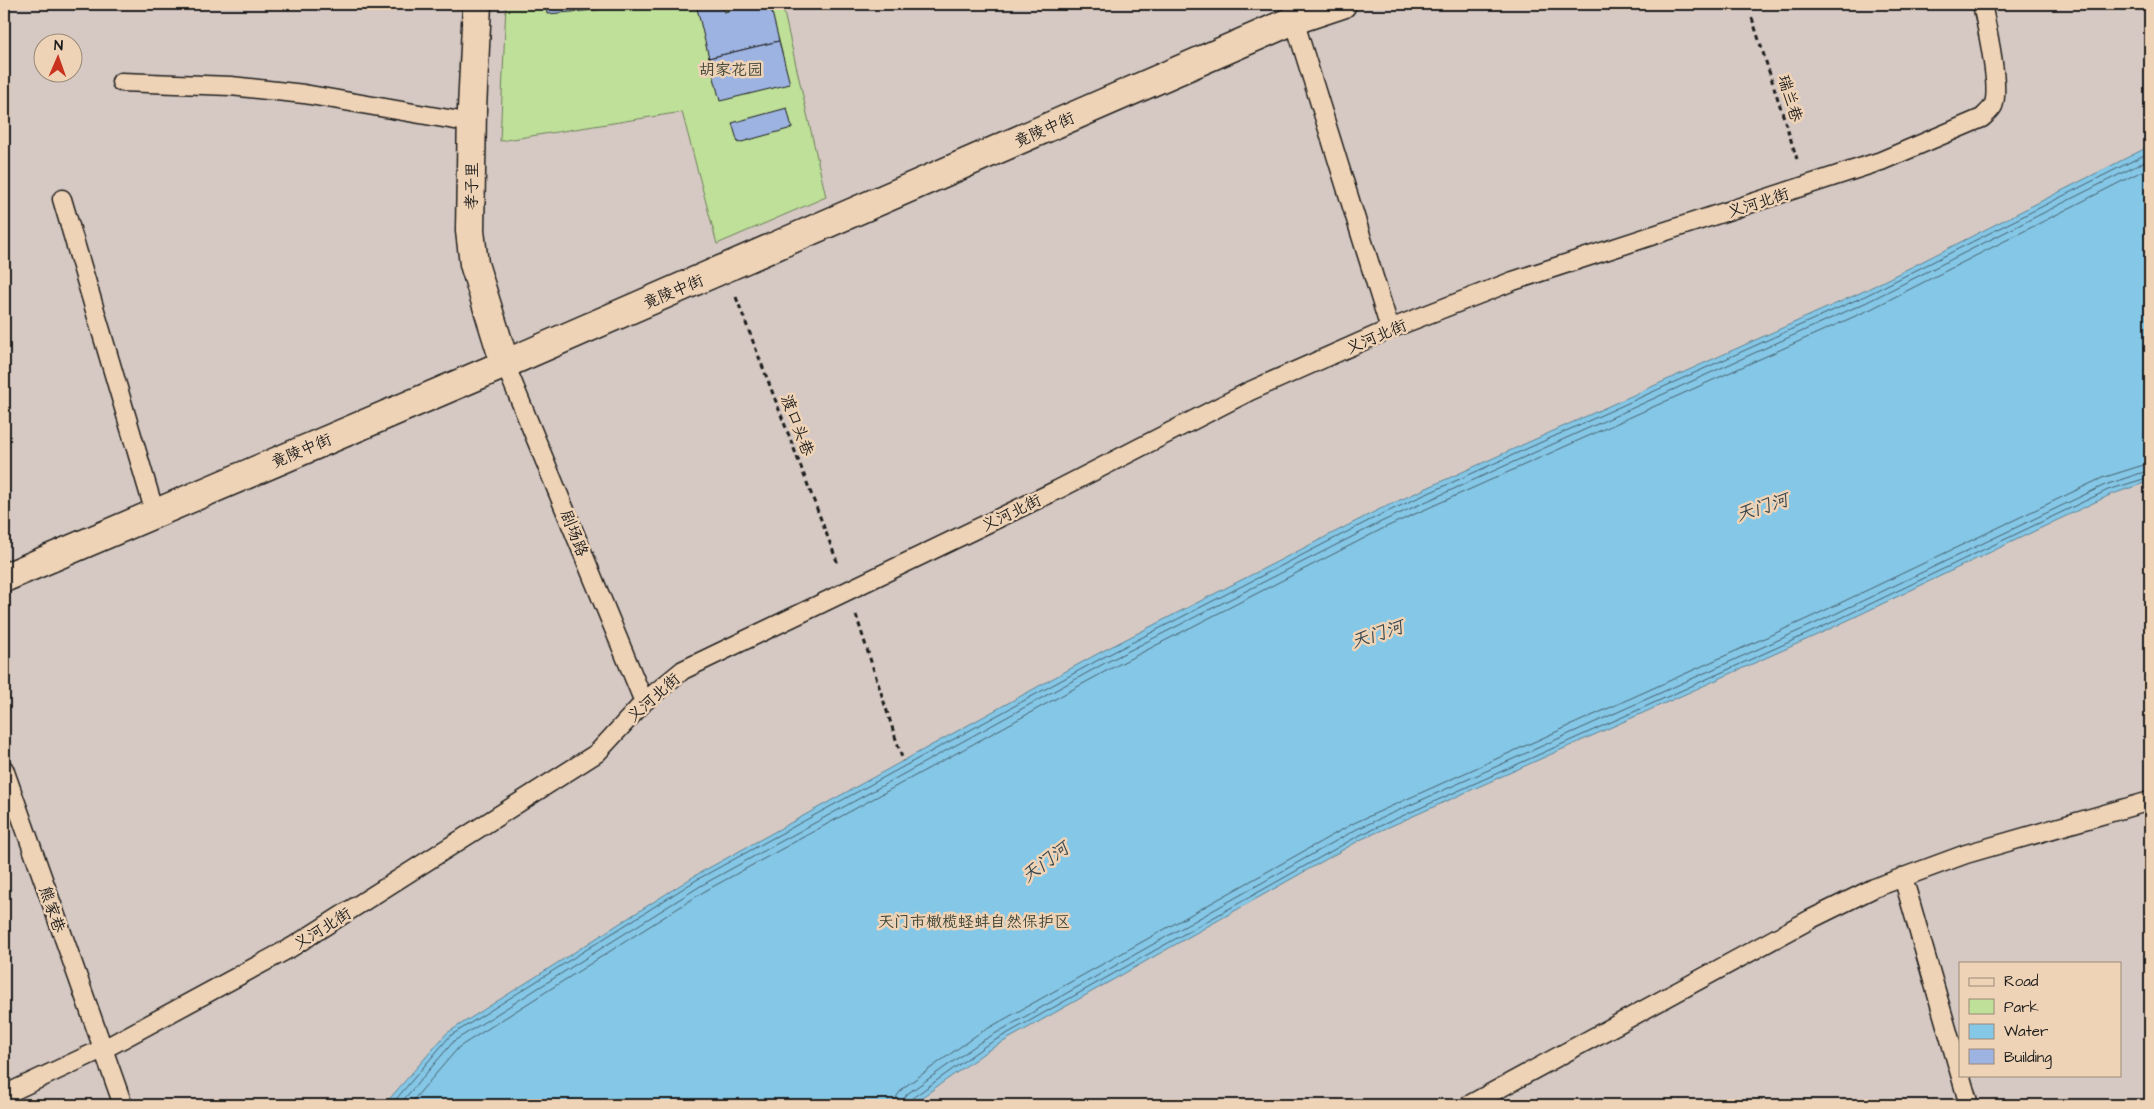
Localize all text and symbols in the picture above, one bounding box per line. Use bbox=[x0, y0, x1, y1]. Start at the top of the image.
north arrow bbox=[32, 32, 82, 82]
text: N bbox=[54, 36, 63, 56]
park label: 胡家花园 bbox=[699, 59, 763, 81]
street label: 瑞兰巷 bbox=[1773, 72, 1808, 124]
street label: 竟陵中街 bbox=[1011, 107, 1078, 153]
street label: 孝子里 bbox=[461, 162, 483, 210]
street label: 义河北街 bbox=[1724, 183, 1792, 223]
street label: 竟陵中街 bbox=[640, 269, 707, 315]
street label: 义河北街 bbox=[1343, 314, 1410, 360]
street label: 渡口头巷 bbox=[775, 392, 819, 459]
street label: 竟陵中街 bbox=[268, 428, 335, 474]
water label: 天门河 bbox=[1733, 486, 1795, 528]
street label: 义河北街 bbox=[978, 489, 1045, 537]
street label: 剧场路 bbox=[555, 507, 593, 560]
water label: 天门河 bbox=[1348, 613, 1410, 655]
street label: 义河北街 bbox=[623, 668, 685, 727]
water label: 天门河 bbox=[1016, 834, 1077, 889]
street label: 熊家巷 bbox=[34, 883, 70, 936]
street label: 义河北街 bbox=[290, 903, 356, 955]
park label: 天门市橄榄蛏蚌自然保护区 bbox=[878, 911, 1070, 933]
legend bbox=[1959, 962, 2122, 1076]
text: Road bbox=[2004, 971, 2039, 992]
text: Park bbox=[2004, 997, 2039, 1018]
text: Water bbox=[2004, 1021, 2048, 1042]
text: Building bbox=[2004, 1047, 2052, 1069]

